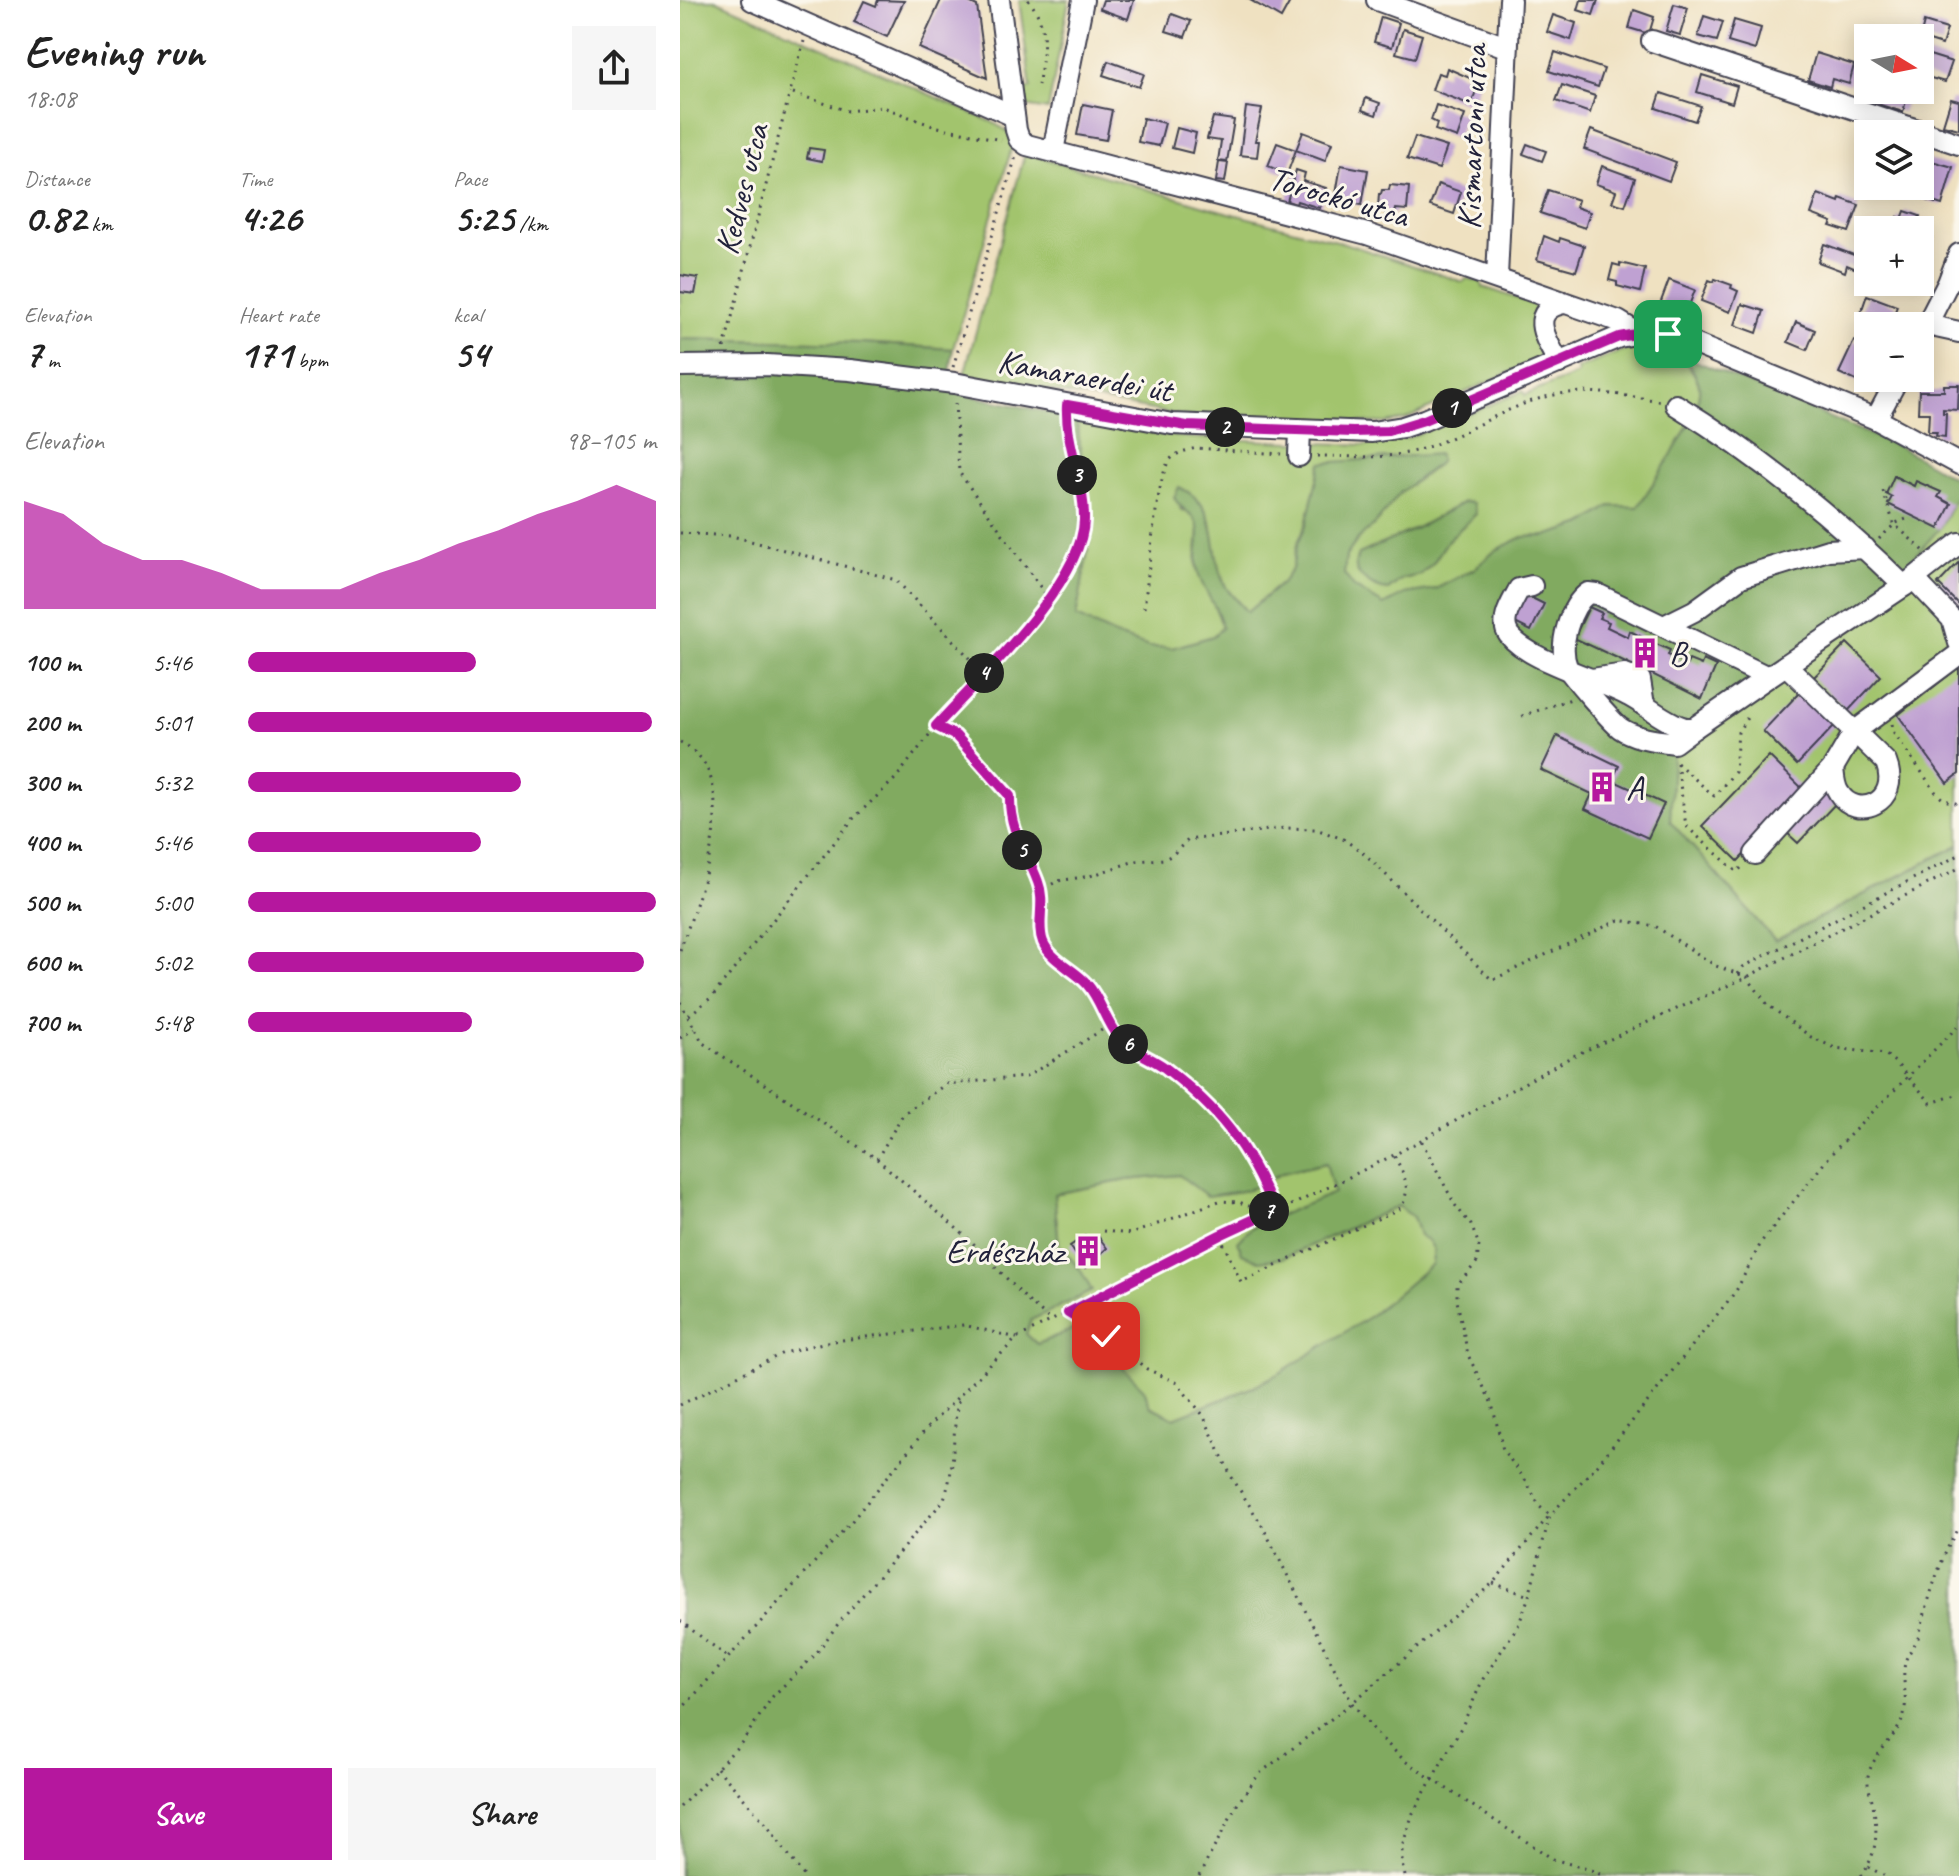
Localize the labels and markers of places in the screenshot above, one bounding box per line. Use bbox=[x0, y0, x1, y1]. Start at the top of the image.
pin bbox=[1634, 300, 1702, 368]
pin: 1 bbox=[1432, 388, 1472, 428]
pin: 2 bbox=[1205, 407, 1245, 447]
pin: 3 bbox=[1057, 455, 1097, 495]
place label: B bbox=[1669, 632, 1689, 675]
building icon: B bbox=[1628, 636, 1662, 670]
pin: 4 bbox=[964, 653, 1004, 693]
place label: A bbox=[1626, 766, 1645, 809]
building icon: A bbox=[1585, 770, 1619, 804]
pin: 5 bbox=[1002, 830, 1042, 870]
pin: 6 bbox=[1108, 1024, 1148, 1064]
pin: 7 bbox=[1249, 1191, 1289, 1231]
place label: Erdészház bbox=[946, 1230, 1067, 1273]
building icon: Erdészház bbox=[1071, 1234, 1105, 1268]
pin bbox=[1072, 1302, 1140, 1370]

